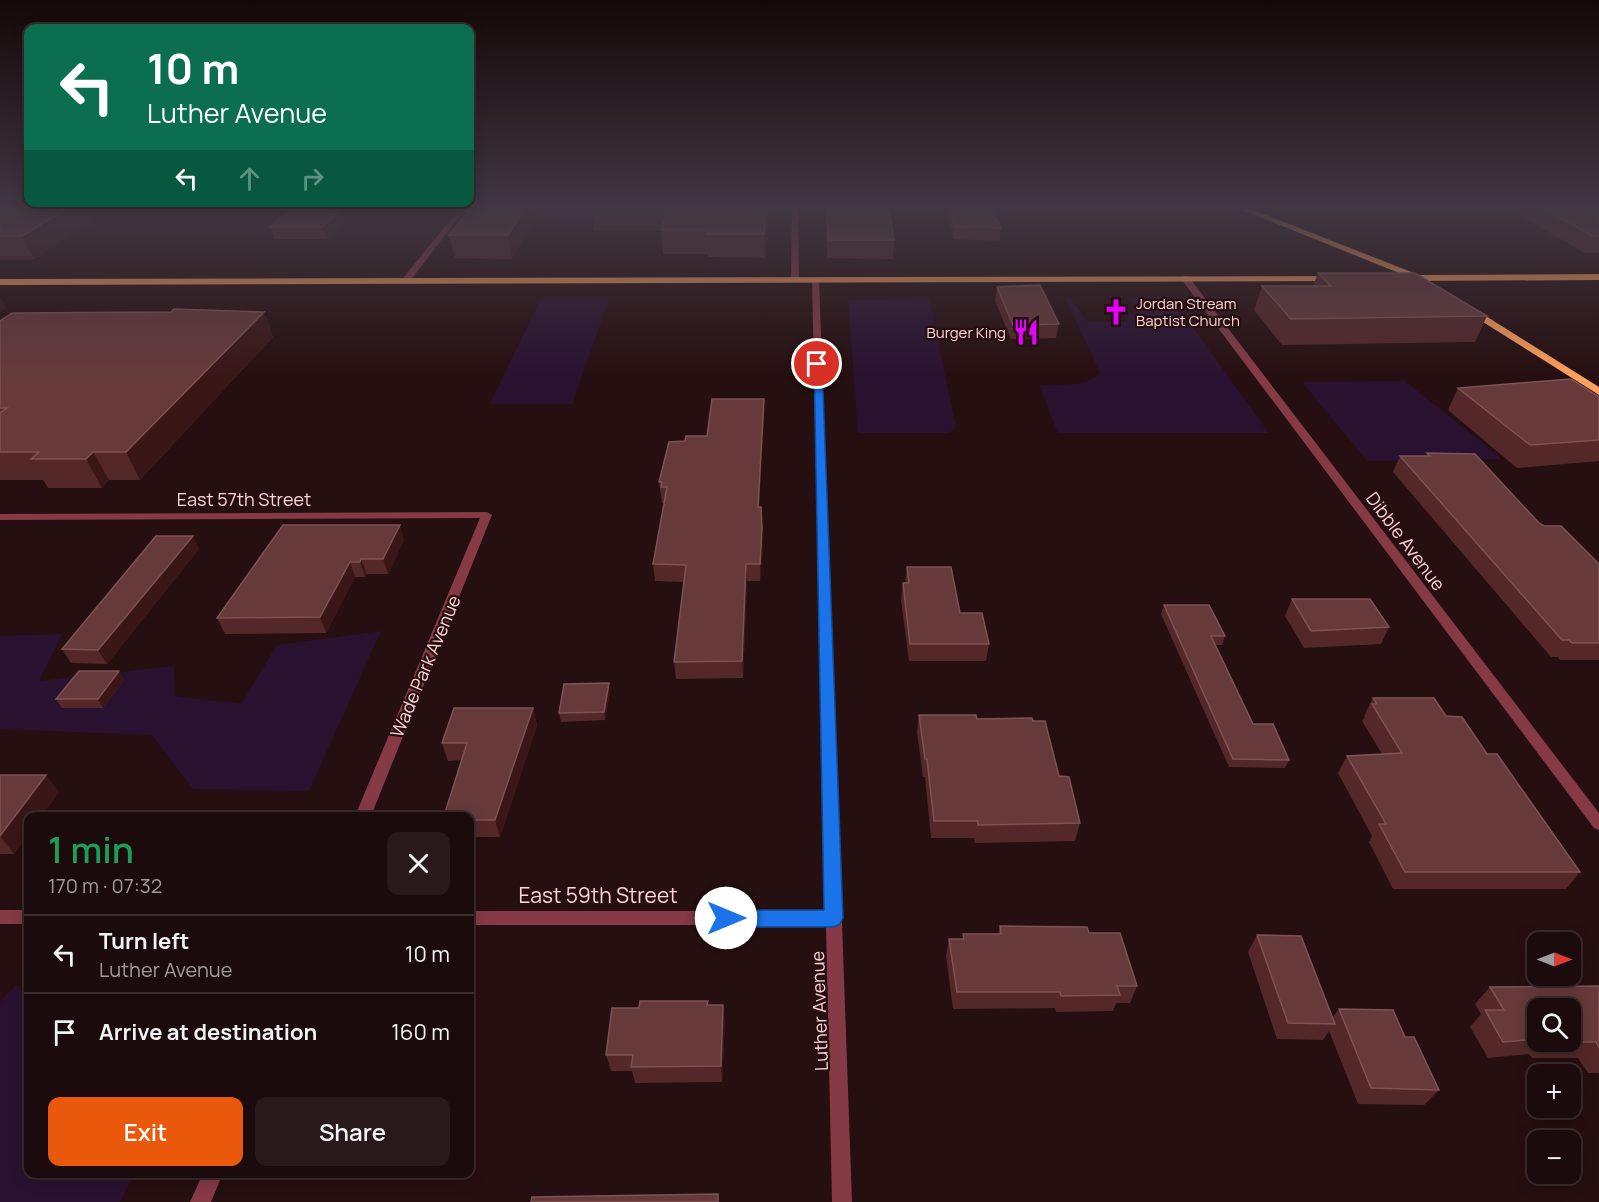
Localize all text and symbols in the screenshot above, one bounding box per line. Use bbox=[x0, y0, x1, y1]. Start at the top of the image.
text: 10 m bbox=[147, 39, 239, 97]
icon: left bbox=[48, 48, 126, 126]
text: Luther Avenue bbox=[147, 94, 327, 131]
icon: left bbox=[170, 162, 203, 195]
icon: ahead bbox=[233, 162, 266, 195]
icon: right bbox=[296, 162, 329, 195]
place label: Jordan Stream Baptist Church bbox=[1136, 293, 1240, 331]
church icon: Jordan Stream Baptist Church bbox=[1101, 297, 1131, 327]
restaurant icon: Burger King bbox=[1011, 317, 1041, 347]
place label: Burger King bbox=[927, 322, 1006, 343]
pin bbox=[791, 338, 842, 389]
icon: arrive bbox=[800, 347, 833, 380]
street label: East 57th Street bbox=[177, 487, 311, 511]
street label: Dibble Avenue bbox=[1361, 487, 1451, 595]
street label: Wade Park Avenue bbox=[384, 591, 466, 741]
text: 1 min bbox=[48, 825, 134, 874]
button: close bbox=[387, 832, 450, 895]
text: 170 m · 07:32 bbox=[48, 872, 162, 899]
street label: East 59th Street bbox=[518, 881, 678, 909]
position arrow bbox=[694, 886, 758, 950]
text: Turn left bbox=[99, 926, 189, 956]
north arrow bbox=[1527, 932, 1581, 986]
map controls bbox=[1527, 932, 1581, 1184]
icon: left bbox=[48, 938, 81, 971]
text: 10 m bbox=[405, 939, 450, 969]
street label: Luther Avenue bbox=[805, 951, 833, 1071]
text: Luther Avenue bbox=[99, 956, 232, 983]
button: search bbox=[1527, 998, 1581, 1052]
icon: arrive bbox=[48, 1016, 81, 1049]
text: Arrive at destination bbox=[99, 1017, 317, 1047]
text: 160 m bbox=[391, 1017, 450, 1047]
button: + bbox=[1527, 1064, 1581, 1118]
button: Exit bbox=[48, 1097, 243, 1166]
button: Share bbox=[255, 1097, 450, 1166]
button: − bbox=[1527, 1130, 1581, 1184]

